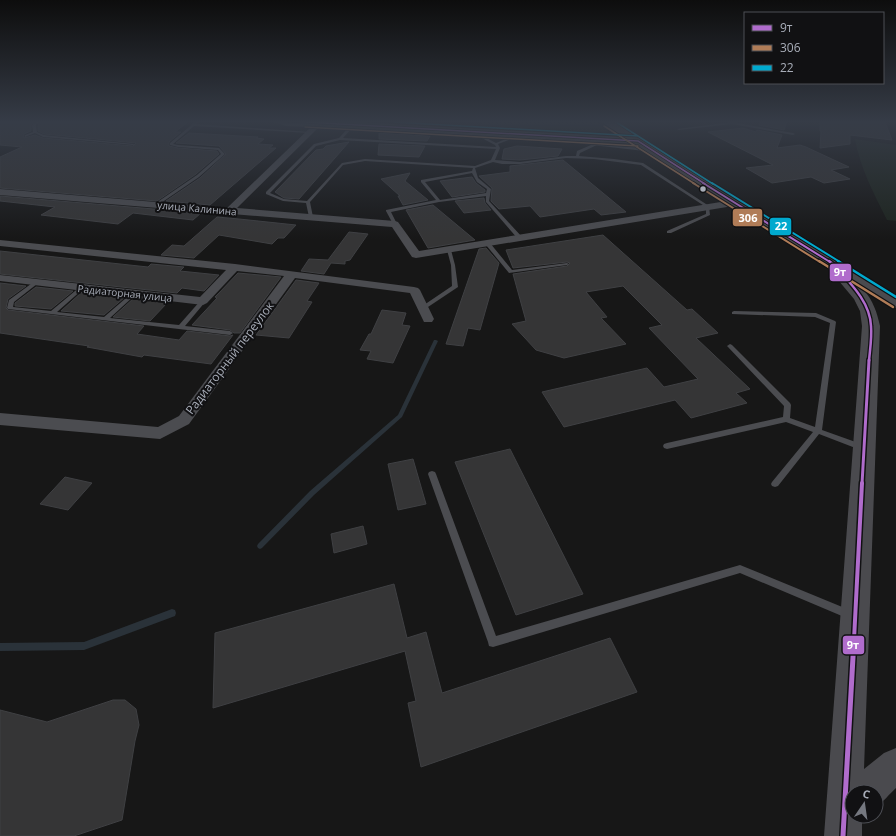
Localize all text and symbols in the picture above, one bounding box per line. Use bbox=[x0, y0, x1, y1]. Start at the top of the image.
legend bbox=[744, 12, 884, 84]
text: 9т bbox=[780, 19, 793, 36]
text: 306 bbox=[780, 39, 801, 56]
text: 22 bbox=[780, 59, 794, 76]
unlabelled marker bbox=[698, 184, 708, 194]
street label: улица Калинина bbox=[157, 198, 237, 218]
line badge: 306 bbox=[732, 208, 763, 227]
text: 306 bbox=[739, 210, 757, 225]
line badge: 22 bbox=[769, 217, 792, 236]
text: 22 bbox=[775, 218, 787, 233]
line badge: 9т bbox=[829, 263, 852, 282]
text: 9т bbox=[834, 264, 846, 279]
street label: Радиаторная улица bbox=[77, 281, 173, 305]
street label: Радиаторный переулок bbox=[181, 297, 278, 418]
line badge: 9т bbox=[842, 635, 865, 655]
text: 9т bbox=[847, 637, 859, 652]
north arrow bbox=[844, 784, 884, 824]
text: С bbox=[861, 786, 871, 802]

